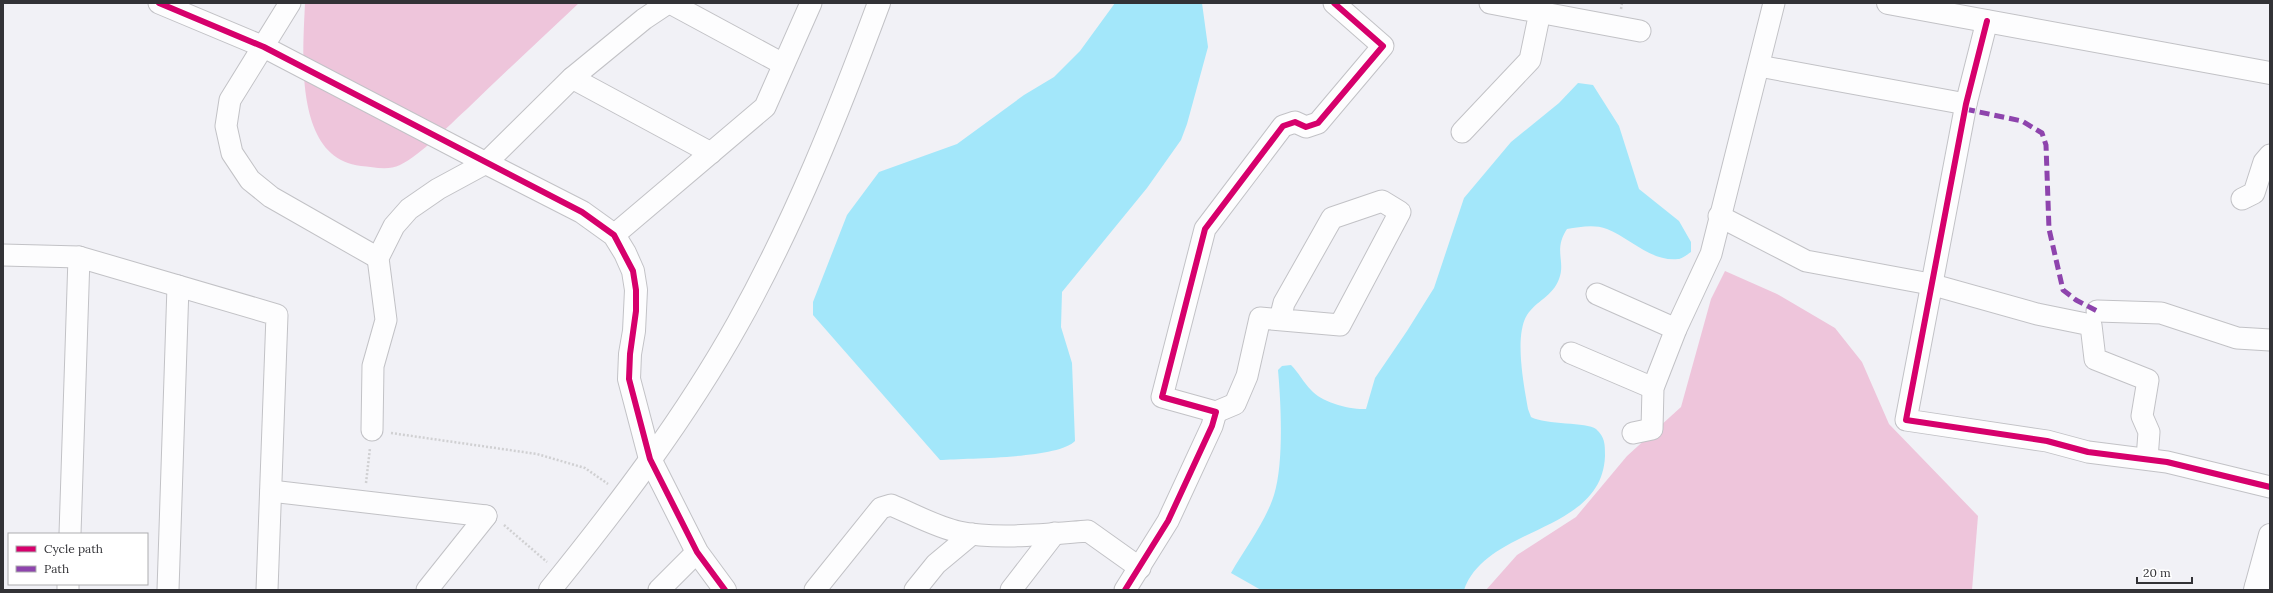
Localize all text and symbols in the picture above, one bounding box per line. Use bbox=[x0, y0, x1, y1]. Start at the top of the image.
legend bbox=[8, 533, 148, 585]
text: Cycle path bbox=[44, 541, 103, 556]
scale bar bbox=[2137, 559, 2192, 585]
text: Path bbox=[44, 561, 69, 576]
text: 20 m bbox=[2143, 565, 2171, 580]

